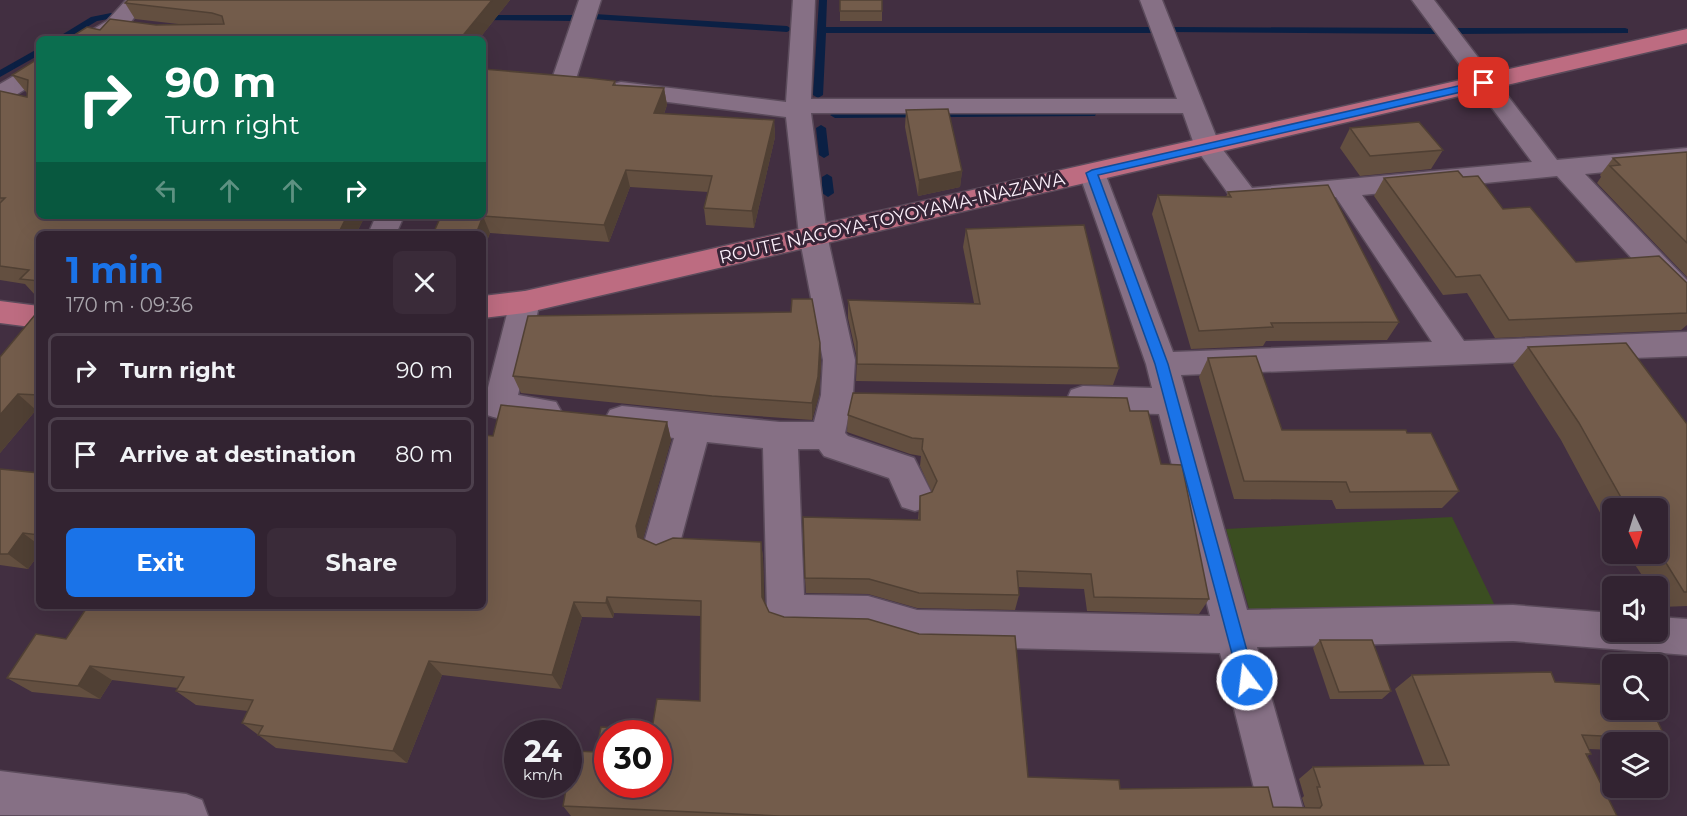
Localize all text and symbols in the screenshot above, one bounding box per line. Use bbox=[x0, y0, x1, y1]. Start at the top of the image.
text: 90 m bbox=[165, 56, 276, 108]
pin bbox=[1458, 57, 1509, 108]
icon: right bbox=[66, 60, 144, 138]
icon: arrive bbox=[1467, 66, 1500, 99]
text: Turn right bbox=[165, 108, 300, 141]
street label: ROUTE NAGOYA-TOYOYAMA-INAZAWA bbox=[717, 167, 1067, 269]
icon: left bbox=[150, 174, 183, 207]
icon: ahead bbox=[213, 174, 246, 207]
icon: ahead bbox=[276, 174, 309, 207]
icon: right bbox=[339, 174, 372, 207]
text: 1 min bbox=[66, 248, 164, 292]
button: close bbox=[393, 251, 456, 314]
text: 170 m · 09:36 bbox=[66, 293, 193, 317]
icon: right bbox=[69, 354, 102, 387]
text: Turn right bbox=[120, 357, 235, 384]
text: 90 m bbox=[396, 357, 453, 384]
icon: arrive bbox=[69, 438, 102, 471]
text: Arrive at destination bbox=[120, 441, 356, 468]
text: 80 m bbox=[395, 441, 453, 468]
north arrow bbox=[1602, 498, 1668, 564]
map controls bbox=[1602, 498, 1668, 798]
button: Exit bbox=[66, 528, 255, 597]
button: Share bbox=[267, 528, 456, 597]
button: sound bbox=[1602, 576, 1668, 642]
position arrow bbox=[1215, 648, 1279, 712]
button: search bbox=[1602, 654, 1668, 720]
speed limit sign: 30 bbox=[594, 720, 672, 798]
button: layers bbox=[1602, 732, 1668, 798]
text: 24 bbox=[524, 733, 562, 770]
text: km/h bbox=[523, 765, 563, 784]

